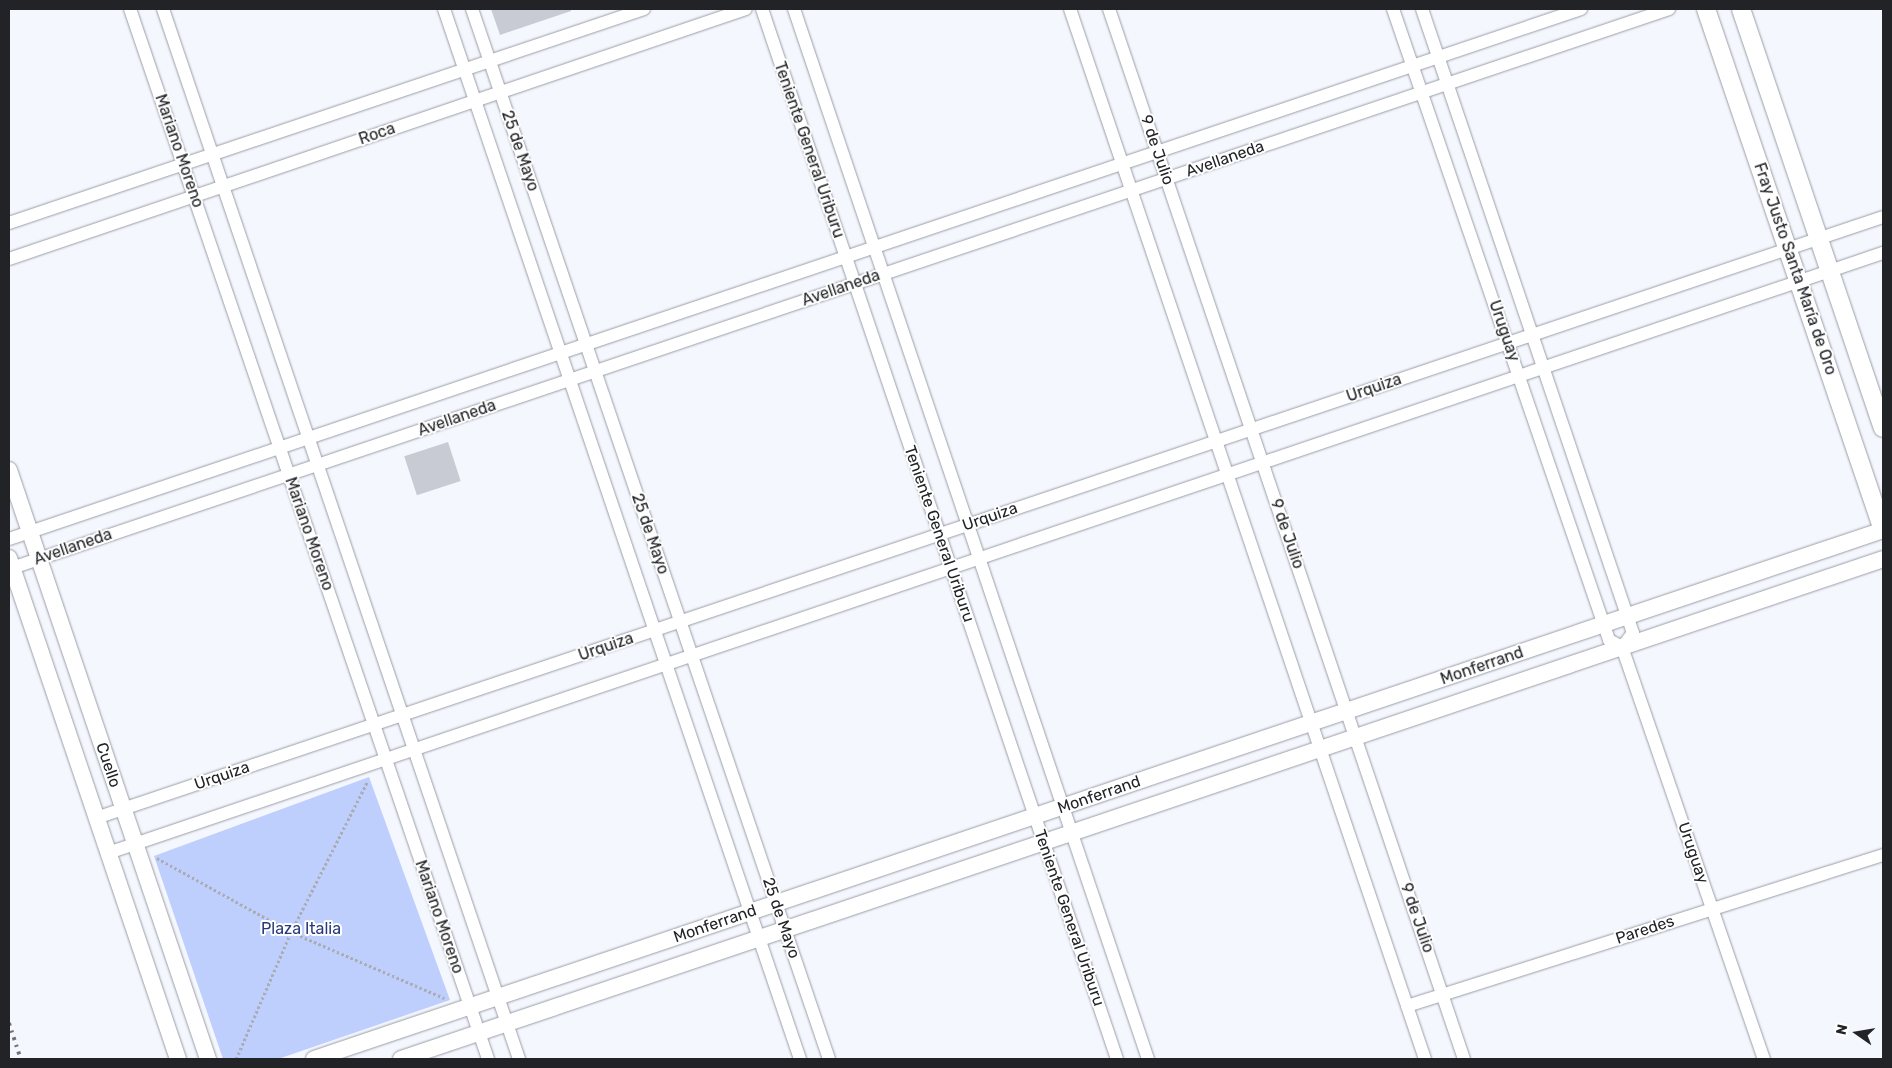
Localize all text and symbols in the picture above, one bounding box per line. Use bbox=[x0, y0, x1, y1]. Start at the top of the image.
street label: Teniente General Uriburu bbox=[770, 59, 848, 241]
street label: Mariano Moreno bbox=[151, 92, 207, 210]
street label: 25 de Mayo bbox=[497, 108, 543, 194]
street label: 9 de Julio bbox=[1136, 113, 1178, 187]
street label: Roca bbox=[356, 119, 398, 149]
street label: Avellaneda bbox=[1183, 137, 1267, 181]
street label: Fray Justo Santa María de Oro bbox=[1750, 160, 1840, 378]
street label: Avellaneda bbox=[799, 266, 883, 310]
street label: Uruguay bbox=[1485, 298, 1523, 364]
street label: Urquiza bbox=[1344, 370, 1404, 406]
street label: Avellaneda bbox=[415, 396, 499, 440]
street label: Teniente General Uriburu bbox=[900, 443, 978, 625]
street label: Mariano Moreno bbox=[281, 475, 337, 593]
street label: 25 de Mayo bbox=[627, 491, 673, 577]
street label: 9 de Julio bbox=[1266, 497, 1308, 571]
street label: Urquiza bbox=[960, 499, 1020, 535]
street label: Avellaneda bbox=[31, 525, 115, 569]
street label: Urquiza bbox=[576, 629, 636, 665]
street label: Monferrand bbox=[1438, 643, 1526, 689]
street label: Cuello bbox=[91, 740, 125, 790]
street label: Urquiza bbox=[192, 758, 252, 794]
street label: Monferrand bbox=[1055, 772, 1143, 818]
street label: Uruguay bbox=[1674, 820, 1712, 886]
street label: Teniente General Uriburu bbox=[1030, 827, 1108, 1009]
street label: Mariano Moreno bbox=[411, 858, 467, 976]
street label: 25 de Mayo bbox=[758, 875, 804, 961]
street label: 9 de Julio bbox=[1396, 881, 1438, 955]
street label: Monferrand bbox=[671, 901, 759, 947]
street label: Paredes bbox=[1613, 912, 1677, 948]
park label: Plaza Italia bbox=[261, 919, 341, 939]
north arrow bbox=[1832, 1008, 1882, 1058]
text: N bbox=[1832, 1023, 1851, 1036]

